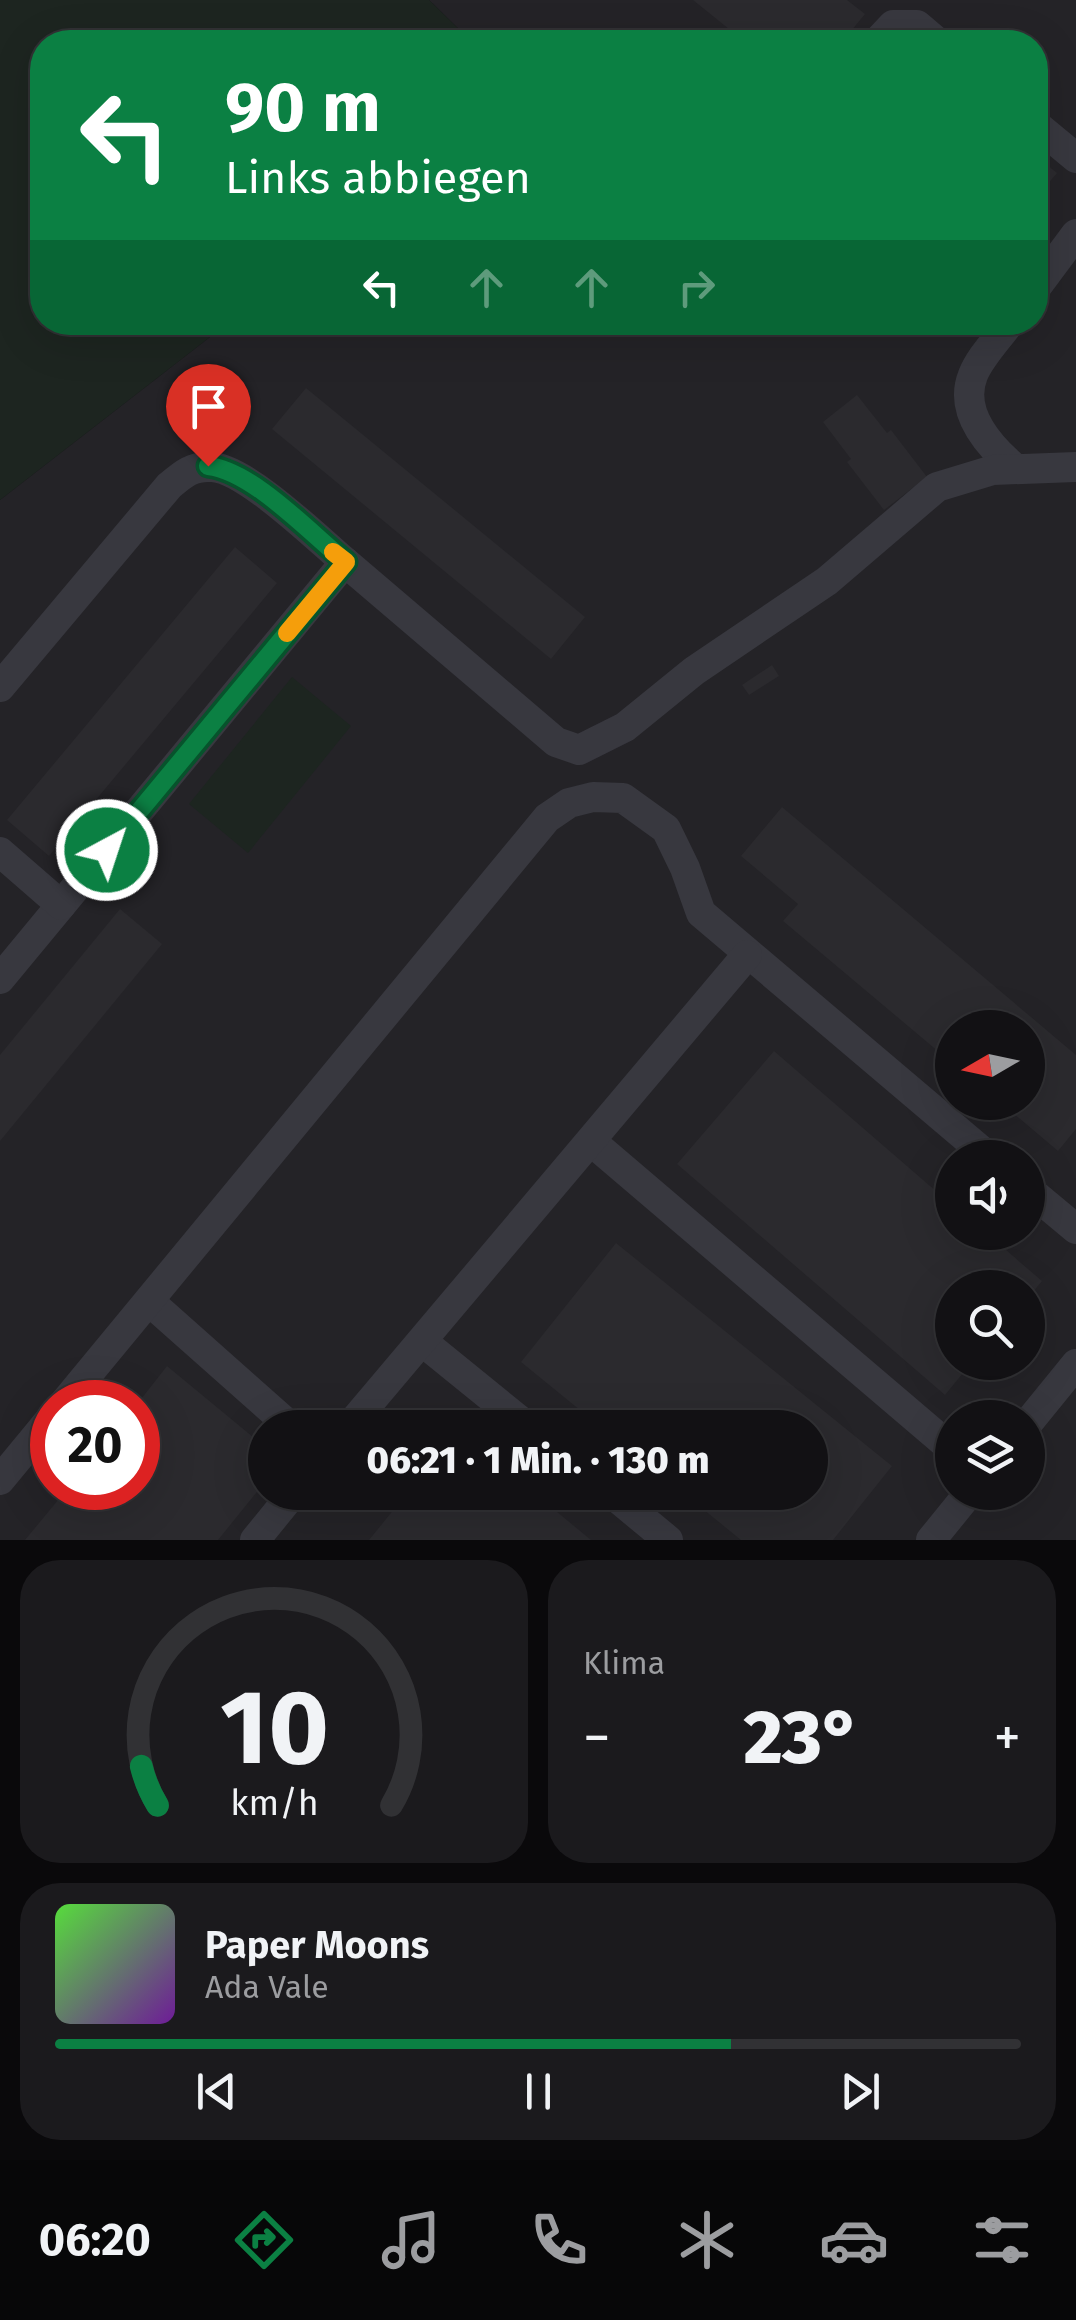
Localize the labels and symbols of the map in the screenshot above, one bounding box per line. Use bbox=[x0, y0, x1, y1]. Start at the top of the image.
pin bbox=[166, 364, 251, 467]
position arrow bbox=[55, 798, 159, 902]
north arrow bbox=[935, 1010, 1045, 1120]
speed limit sign: 20 bbox=[30, 1380, 160, 1510]

